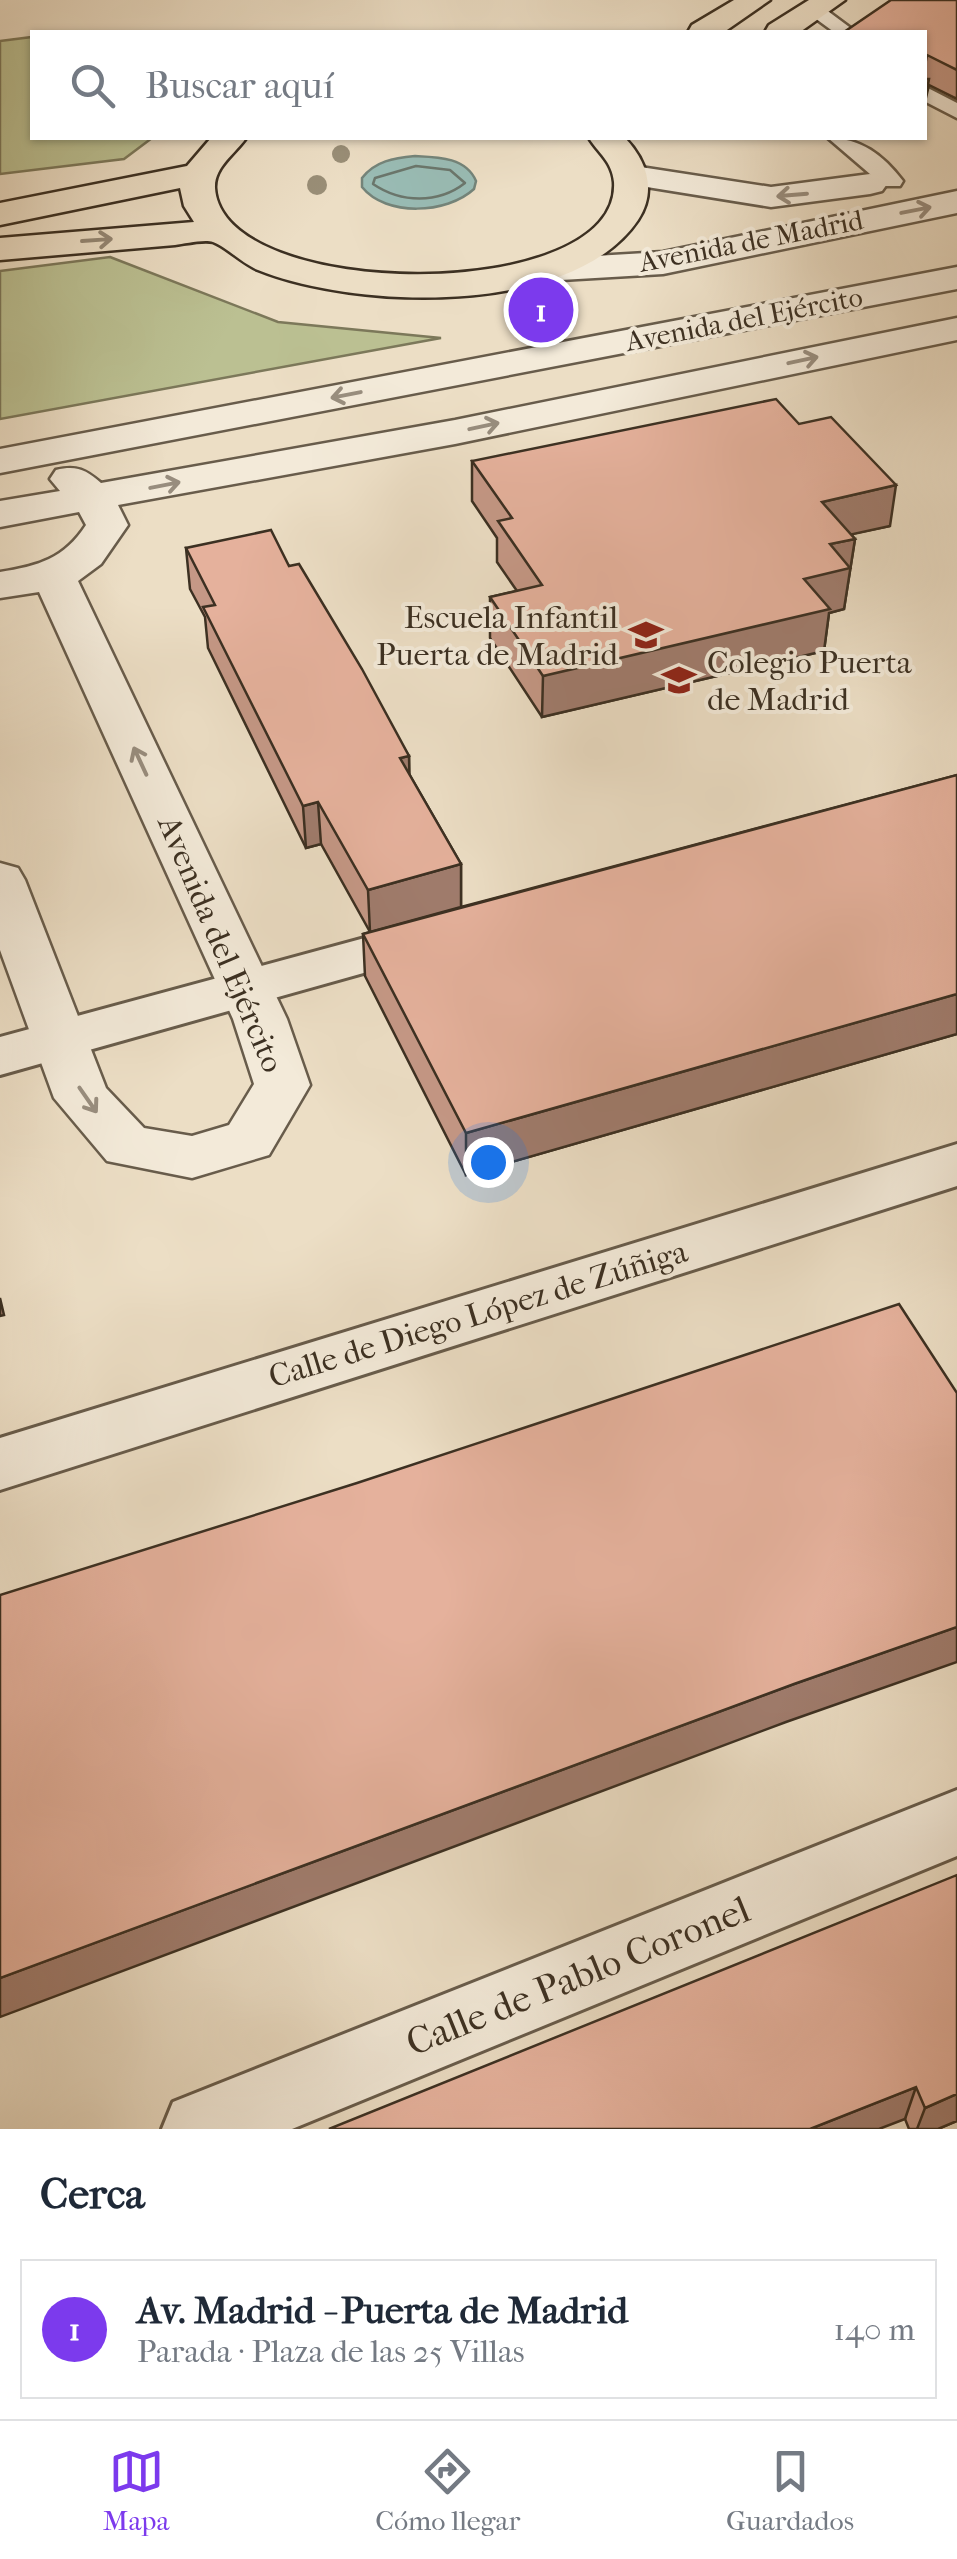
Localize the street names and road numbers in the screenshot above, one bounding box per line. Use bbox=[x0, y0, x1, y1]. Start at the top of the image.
street label: Avenida de Madrid bbox=[635, 203, 867, 279]
street label: Avenida del Ejército bbox=[622, 280, 865, 358]
street label: Avenida del Ejército bbox=[149, 808, 292, 1078]
street label: Calle de Diego López de Zúñiga bbox=[264, 1232, 693, 1395]
street label: Calle de Pablo Coronel bbox=[400, 1887, 756, 2065]

